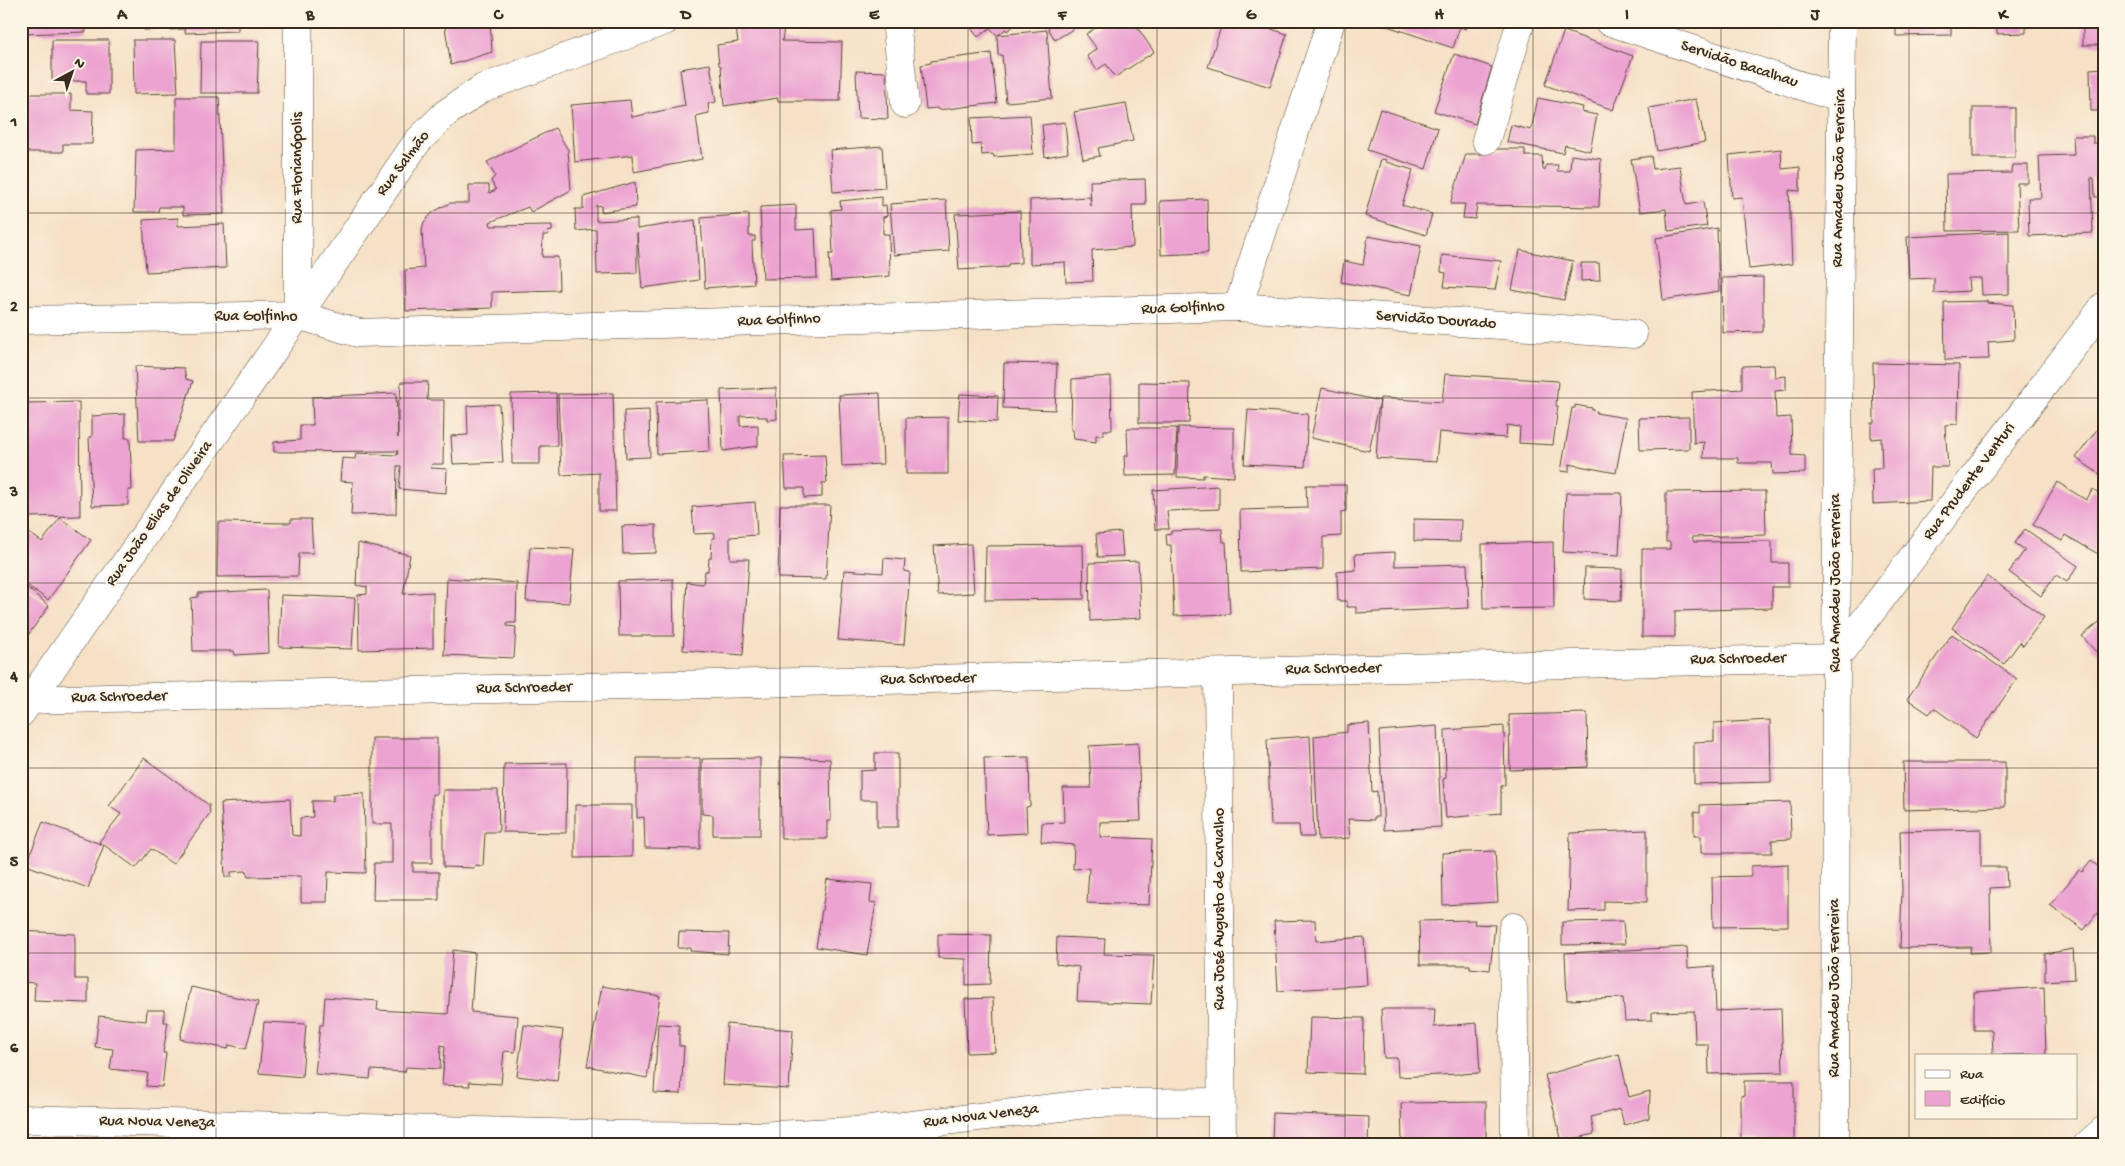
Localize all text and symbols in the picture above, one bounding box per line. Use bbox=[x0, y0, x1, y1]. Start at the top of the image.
text: A bbox=[116, 7, 128, 26]
text: B bbox=[305, 7, 315, 26]
text: C bbox=[493, 7, 504, 26]
text: D bbox=[679, 7, 692, 26]
text: E bbox=[869, 7, 880, 26]
text: F bbox=[1057, 7, 1068, 26]
text: G bbox=[1246, 7, 1257, 26]
text: H bbox=[1434, 7, 1444, 26]
text: I bbox=[1625, 7, 1629, 26]
text: J bbox=[1810, 7, 1821, 26]
text: K bbox=[1998, 7, 2010, 26]
street label: Servidão Bacalhau bbox=[1678, 37, 1800, 93]
north arrow bbox=[48, 48, 98, 98]
text: N bbox=[70, 55, 88, 73]
street label: Rua Amadeu João Ferreira bbox=[1829, 87, 1851, 268]
street label: Rua Florianópolis bbox=[289, 111, 308, 224]
text: 1 bbox=[10, 114, 17, 133]
street label: Rua Salmão bbox=[373, 128, 435, 200]
street label: Rua Golfinho bbox=[1141, 298, 1225, 320]
text: 2 bbox=[10, 299, 18, 318]
street label: Servidão Dourado bbox=[1375, 307, 1497, 335]
street label: Rua Golfinho bbox=[214, 308, 298, 327]
street label: Rua Golfinho bbox=[737, 310, 821, 332]
street label: Rua Prudente Venturi bbox=[1920, 419, 2020, 545]
street label: Rua João Elias de Oliveira bbox=[103, 437, 218, 590]
text: 3 bbox=[9, 484, 18, 503]
street label: Rua Amadeu João Ferreira bbox=[1827, 492, 1846, 672]
street label: Rua Schroeder bbox=[1690, 650, 1787, 670]
street label: Rua Schroeder bbox=[1285, 660, 1382, 680]
text: 4 bbox=[9, 669, 18, 688]
street label: Rua Schroeder bbox=[880, 670, 977, 690]
street label: Rua Schroeder bbox=[476, 679, 573, 699]
street label: Rua Schroeder bbox=[71, 688, 168, 708]
street label: Rua José Augusto de Carvalho bbox=[1211, 808, 1230, 1010]
text: 5 bbox=[10, 854, 19, 873]
street label: Rua Amadeu João Ferreira bbox=[1826, 897, 1845, 1077]
text: 6 bbox=[10, 1040, 19, 1059]
legend bbox=[1915, 1054, 2078, 1118]
text: Rua bbox=[1960, 1066, 1984, 1084]
text: Edifício bbox=[1960, 1092, 2006, 1110]
street label: Rua Nova Veneza bbox=[922, 1100, 1041, 1133]
street label: Rua Nova Veneza bbox=[99, 1112, 216, 1134]

